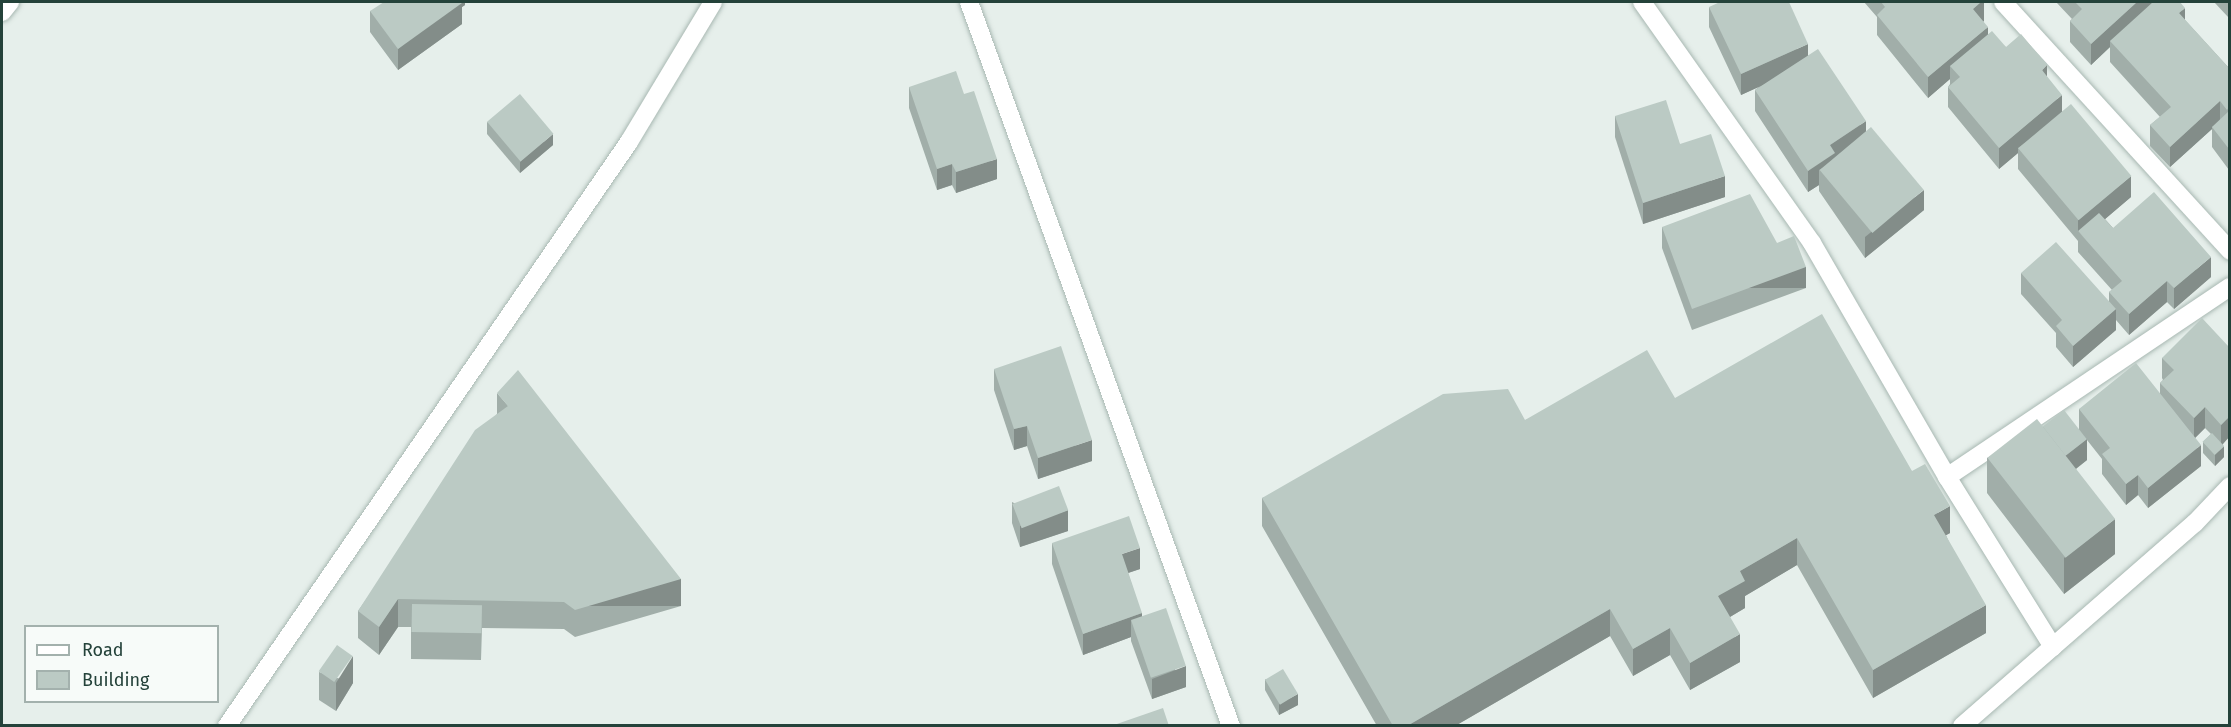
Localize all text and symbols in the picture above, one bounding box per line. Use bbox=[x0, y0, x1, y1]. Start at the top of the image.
legend bbox=[24, 625, 219, 703]
text: Road bbox=[82, 639, 124, 661]
text: Building bbox=[82, 669, 149, 691]

